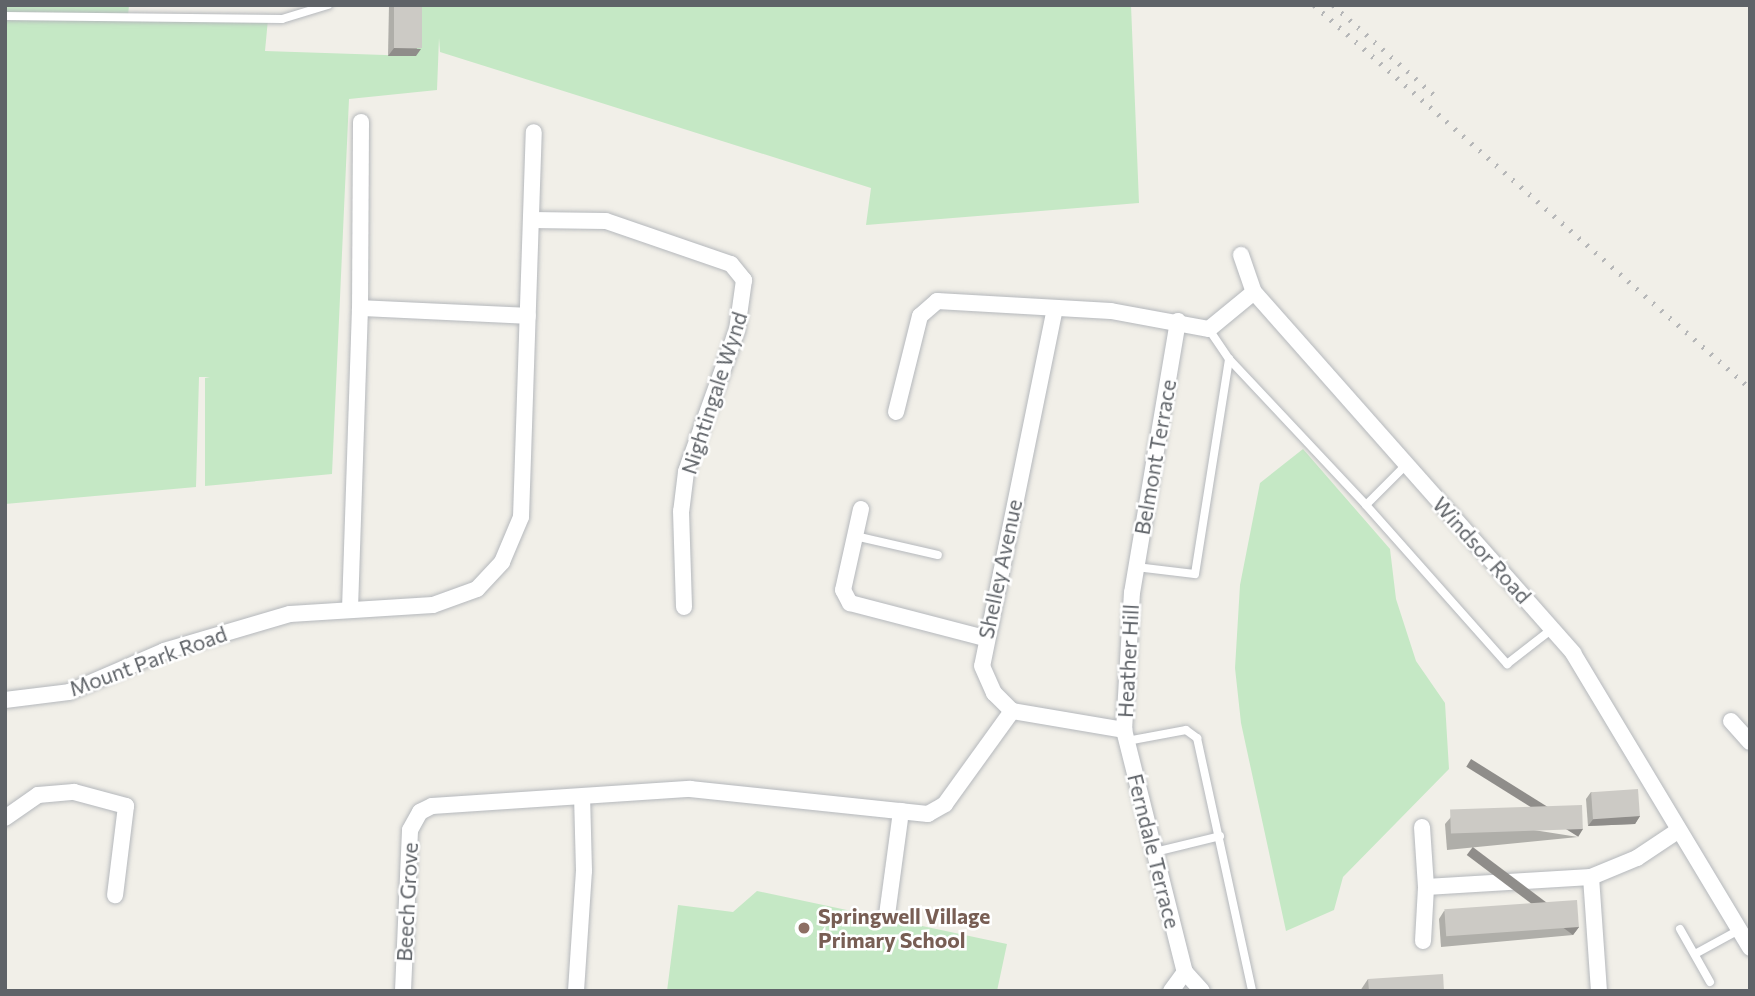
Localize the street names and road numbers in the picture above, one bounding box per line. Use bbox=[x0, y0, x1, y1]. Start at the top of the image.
street label: Nightingale Wynd bbox=[676, 309, 752, 477]
street label: Belmont Terrace bbox=[1129, 377, 1181, 537]
street label: Windsor Road bbox=[1428, 492, 1536, 608]
street label: Shelley Avenue bbox=[973, 497, 1027, 641]
street label: Heather Hill bbox=[1112, 604, 1144, 718]
street label: Mount Park Road bbox=[66, 621, 230, 701]
street label: Ferndale Terrace bbox=[1123, 771, 1185, 931]
street label: Beech Grove bbox=[391, 842, 423, 962]

